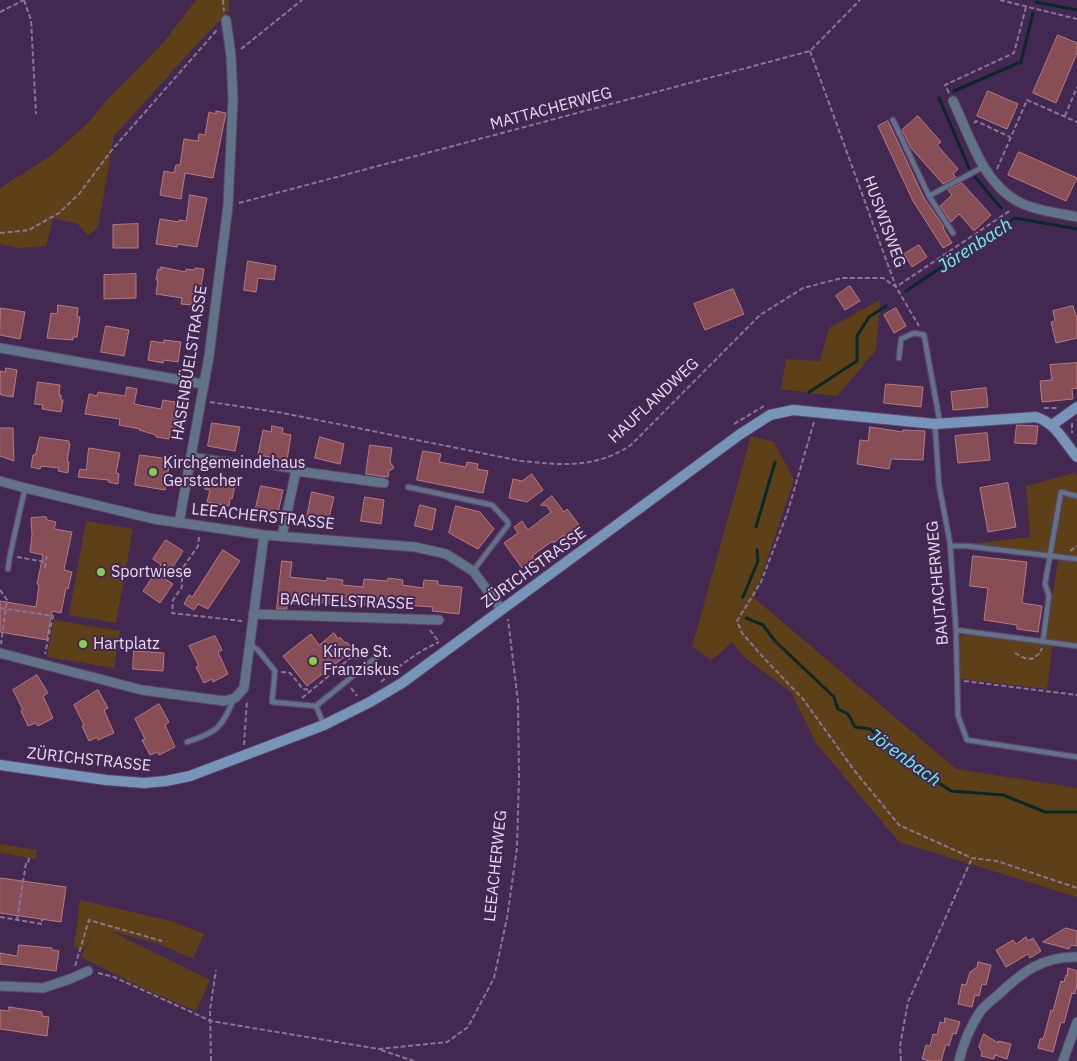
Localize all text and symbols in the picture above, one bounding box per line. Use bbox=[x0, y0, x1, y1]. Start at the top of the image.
street label: MATTACHERWEG bbox=[488, 84, 614, 134]
street label: HUSWISWEG bbox=[859, 174, 909, 270]
water label: Jörenbach bbox=[934, 214, 1016, 278]
street label: HASENBÜELSTRASSE bbox=[168, 284, 212, 442]
street label: HAUFLANDWEG bbox=[605, 354, 703, 448]
place label: Kirchgemeindehaus Gerstacher bbox=[163, 453, 306, 491]
marker: Kirchgemeindehaus Gerstacher bbox=[147, 466, 159, 478]
street label: LEEACHERSTRASSE bbox=[190, 500, 336, 534]
street label: BAUTACHERWEG bbox=[923, 520, 953, 646]
street label: ZÜRICHSTRASSE bbox=[478, 524, 590, 612]
place label: Sportwiese bbox=[111, 562, 192, 582]
marker: Sportwiese bbox=[95, 566, 107, 578]
street label: BACHTELSTRASSE bbox=[279, 590, 415, 614]
place label: Hartplatz bbox=[93, 634, 160, 654]
marker: Hartplatz bbox=[77, 638, 89, 650]
place label: Kirche St. Franziskus bbox=[323, 642, 399, 680]
marker: Kirche St. Franziskus bbox=[307, 655, 319, 667]
water label: Jörenbach bbox=[863, 724, 945, 792]
street label: ZÜRICHSTRASSE bbox=[26, 744, 152, 776]
street label: LEEACHERWEG bbox=[481, 809, 511, 923]

